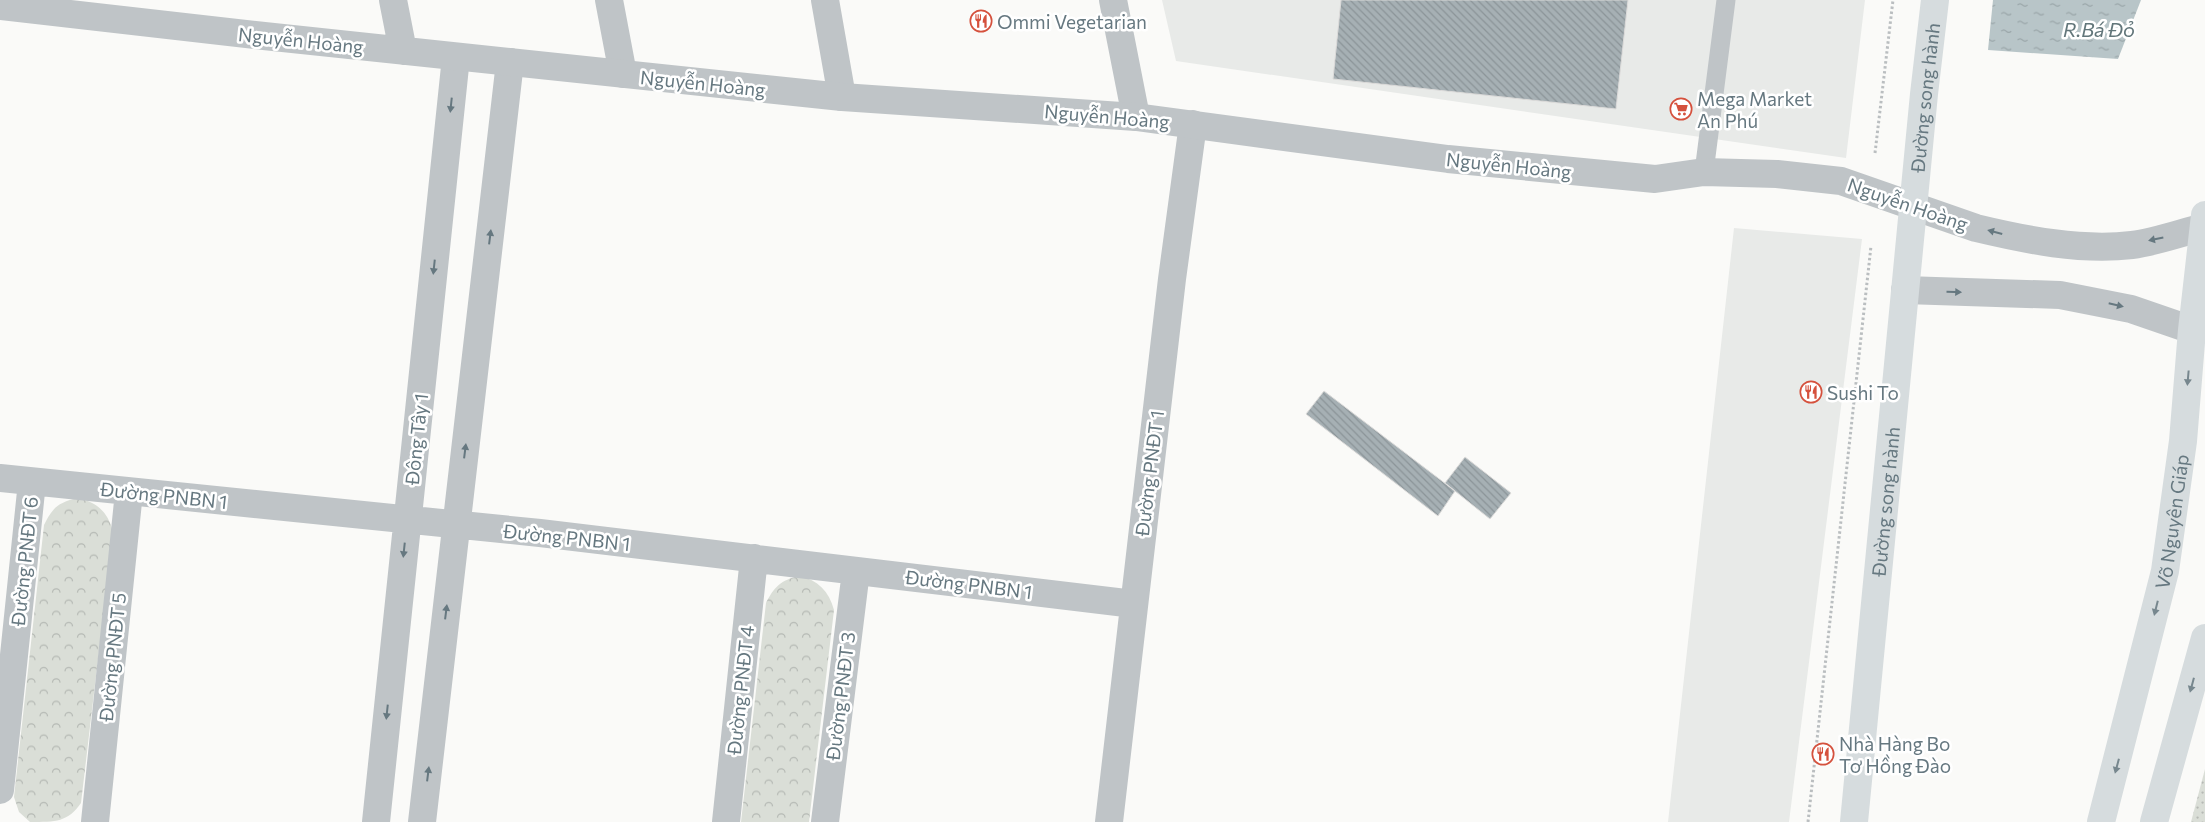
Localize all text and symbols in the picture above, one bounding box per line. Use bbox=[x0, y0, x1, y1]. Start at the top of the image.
restaurant icon: Ommi Vegetarian bbox=[969, 9, 993, 33]
place label: Ommi Vegetarian bbox=[997, 10, 1147, 33]
water label: R.Bá Đỏ bbox=[2063, 17, 2135, 41]
street label: Đường song hành bbox=[1905, 21, 1944, 174]
street label: Nguyễn Hoàng bbox=[237, 22, 365, 58]
street label: Nguyễn Hoàng bbox=[639, 65, 767, 101]
place label: Mega Market An Phú bbox=[1697, 87, 1812, 132]
one-way arrow bbox=[447, 97, 455, 113]
supermarket icon: Mega Market An Phú bbox=[1669, 97, 1693, 121]
street label: Nguyễn Hoàng bbox=[1043, 99, 1171, 133]
street label: Nguyễn Hoàng bbox=[1445, 147, 1573, 183]
street label: Nguyễn Hoàng bbox=[1845, 173, 1971, 235]
one-way arrow bbox=[1988, 228, 2003, 236]
one-way arrow bbox=[486, 229, 494, 245]
one-way arrow bbox=[2148, 236, 2164, 244]
one-way arrow bbox=[430, 259, 438, 275]
one-way arrow bbox=[1946, 288, 1962, 296]
one-way arrow bbox=[2108, 301, 2123, 309]
one-way arrow bbox=[2183, 370, 2191, 386]
restaurant icon: Sushi To bbox=[1799, 380, 1823, 404]
place label: Sushi To bbox=[1827, 381, 1899, 404]
street label: Đông Tây 1 bbox=[400, 392, 432, 487]
street label: Đường PNĐT 1 bbox=[1130, 409, 1168, 538]
street label: Đường song hành bbox=[1866, 426, 1903, 578]
one-way arrow bbox=[461, 442, 469, 458]
street label: Võ Nguyên Giáp bbox=[2149, 453, 2193, 591]
street label: Đường PNBN 1 bbox=[98, 477, 229, 513]
street label: Đường PNĐT 6 bbox=[6, 495, 42, 628]
street label: Đường PNBN 1 bbox=[501, 519, 632, 555]
one-way arrow bbox=[400, 542, 408, 558]
street label: Đường PNBN 1 bbox=[903, 565, 1034, 603]
street label: Đường PNĐT 5 bbox=[94, 592, 130, 723]
one-way arrow bbox=[2152, 601, 2160, 616]
one-way arrow bbox=[443, 604, 451, 620]
street label: Đường PNĐT 4 bbox=[722, 624, 758, 757]
street label: Đường PNĐT 3 bbox=[821, 630, 859, 763]
one-way arrow bbox=[2188, 677, 2196, 692]
one-way arrow bbox=[383, 704, 391, 720]
place label: Nhà Hàng Bo Tơ Hồng Đào bbox=[1839, 732, 1951, 777]
restaurant icon: Nhà Hàng Bo Tơ Hồng Đào bbox=[1811, 742, 1835, 766]
one-way arrow bbox=[2112, 758, 2120, 773]
one-way arrow bbox=[424, 765, 432, 781]

